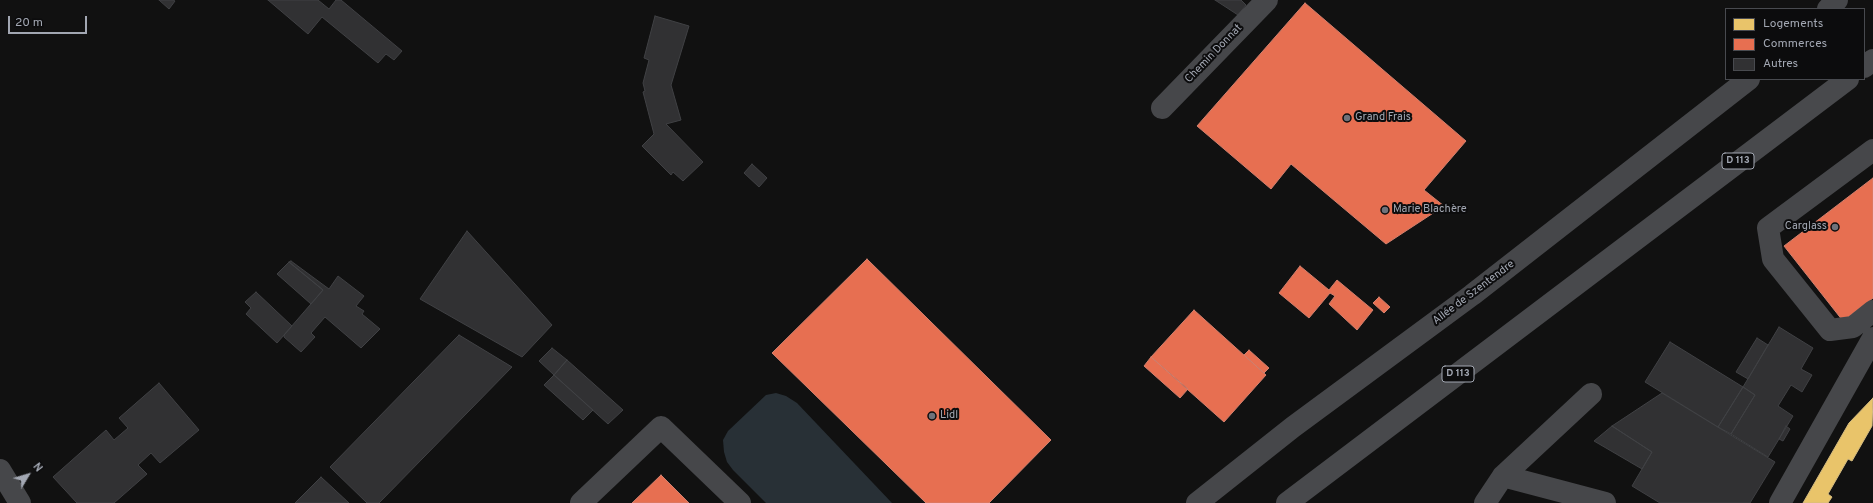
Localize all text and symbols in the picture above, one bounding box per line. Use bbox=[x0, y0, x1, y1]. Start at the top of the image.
scale bar bbox=[10, 8, 89, 34]
legend bbox=[1725, 8, 1865, 80]
text: 20 m bbox=[15, 15, 43, 31]
text: Logements bbox=[1763, 16, 1823, 32]
street label: Chemin Donnat bbox=[1183, 22, 1245, 86]
text: Commerces bbox=[1763, 36, 1827, 52]
text: Autres bbox=[1763, 56, 1798, 72]
place label: Grand Frais bbox=[1355, 111, 1411, 125]
marker: Grand Frais bbox=[1342, 113, 1352, 123]
road number: D 113 bbox=[1722, 153, 1754, 169]
place label: Marie Blachère bbox=[1393, 203, 1467, 217]
marker: Marie Blachère bbox=[1380, 205, 1390, 215]
place label: Carglass bbox=[1785, 220, 1827, 234]
marker: Carglass bbox=[1830, 222, 1840, 232]
street label: Allée de Szentendre bbox=[1431, 258, 1517, 328]
road number: D 113 bbox=[1442, 366, 1474, 382]
place label: Lidl bbox=[940, 409, 958, 423]
marker: Lidl bbox=[927, 411, 937, 421]
north arrow bbox=[8, 455, 48, 495]
text: N bbox=[30, 460, 45, 475]

